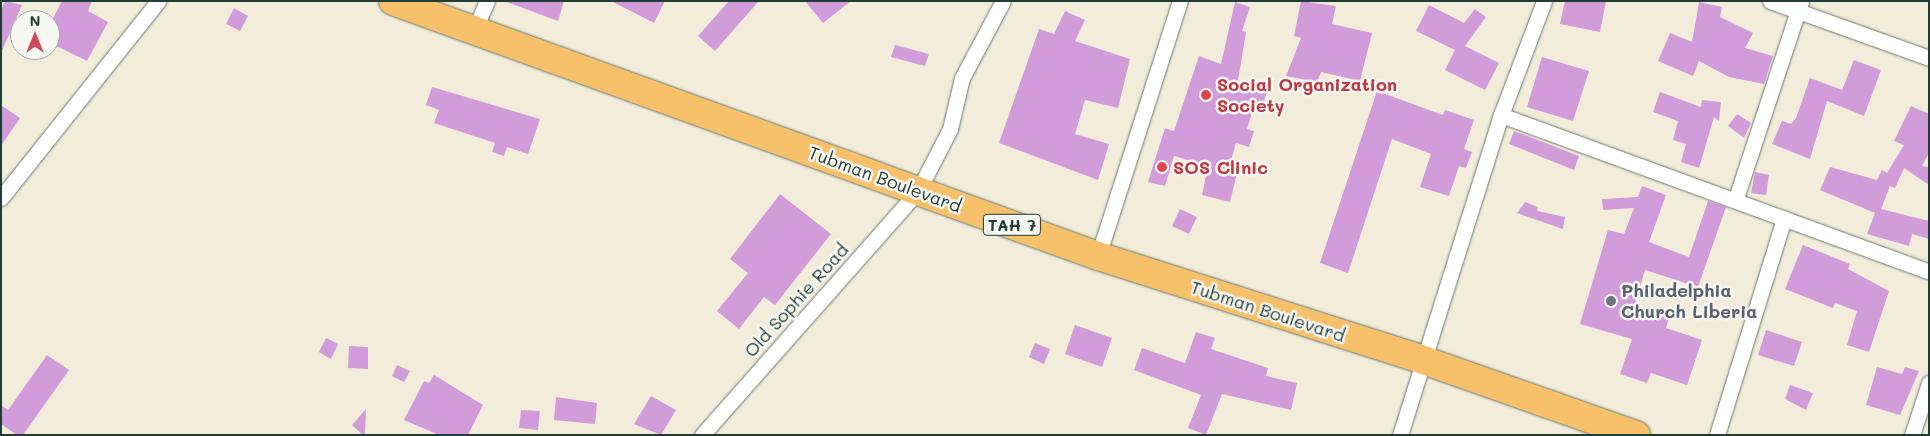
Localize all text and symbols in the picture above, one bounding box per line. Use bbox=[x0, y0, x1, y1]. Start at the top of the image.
north arrow bbox=[10, 10, 60, 60]
text: N bbox=[30, 11, 40, 30]
place label: Social Organization Society bbox=[1217, 74, 1397, 116]
marker: Social Organization Society bbox=[1199, 88, 1213, 102]
street label: Tubman Boulevard bbox=[806, 141, 964, 217]
place label: SOS Clinic bbox=[1173, 156, 1268, 178]
marker: SOS Clinic bbox=[1155, 160, 1169, 174]
road number: TAH 7 bbox=[982, 212, 1042, 238]
street label: Old Sophie Road bbox=[739, 239, 853, 361]
street label: Tubman Boulevard bbox=[1188, 276, 1348, 346]
place label: Philadelphia Church Liberia bbox=[1621, 280, 1757, 322]
marker: Philadelphia Church Liberia bbox=[1605, 295, 1617, 307]

